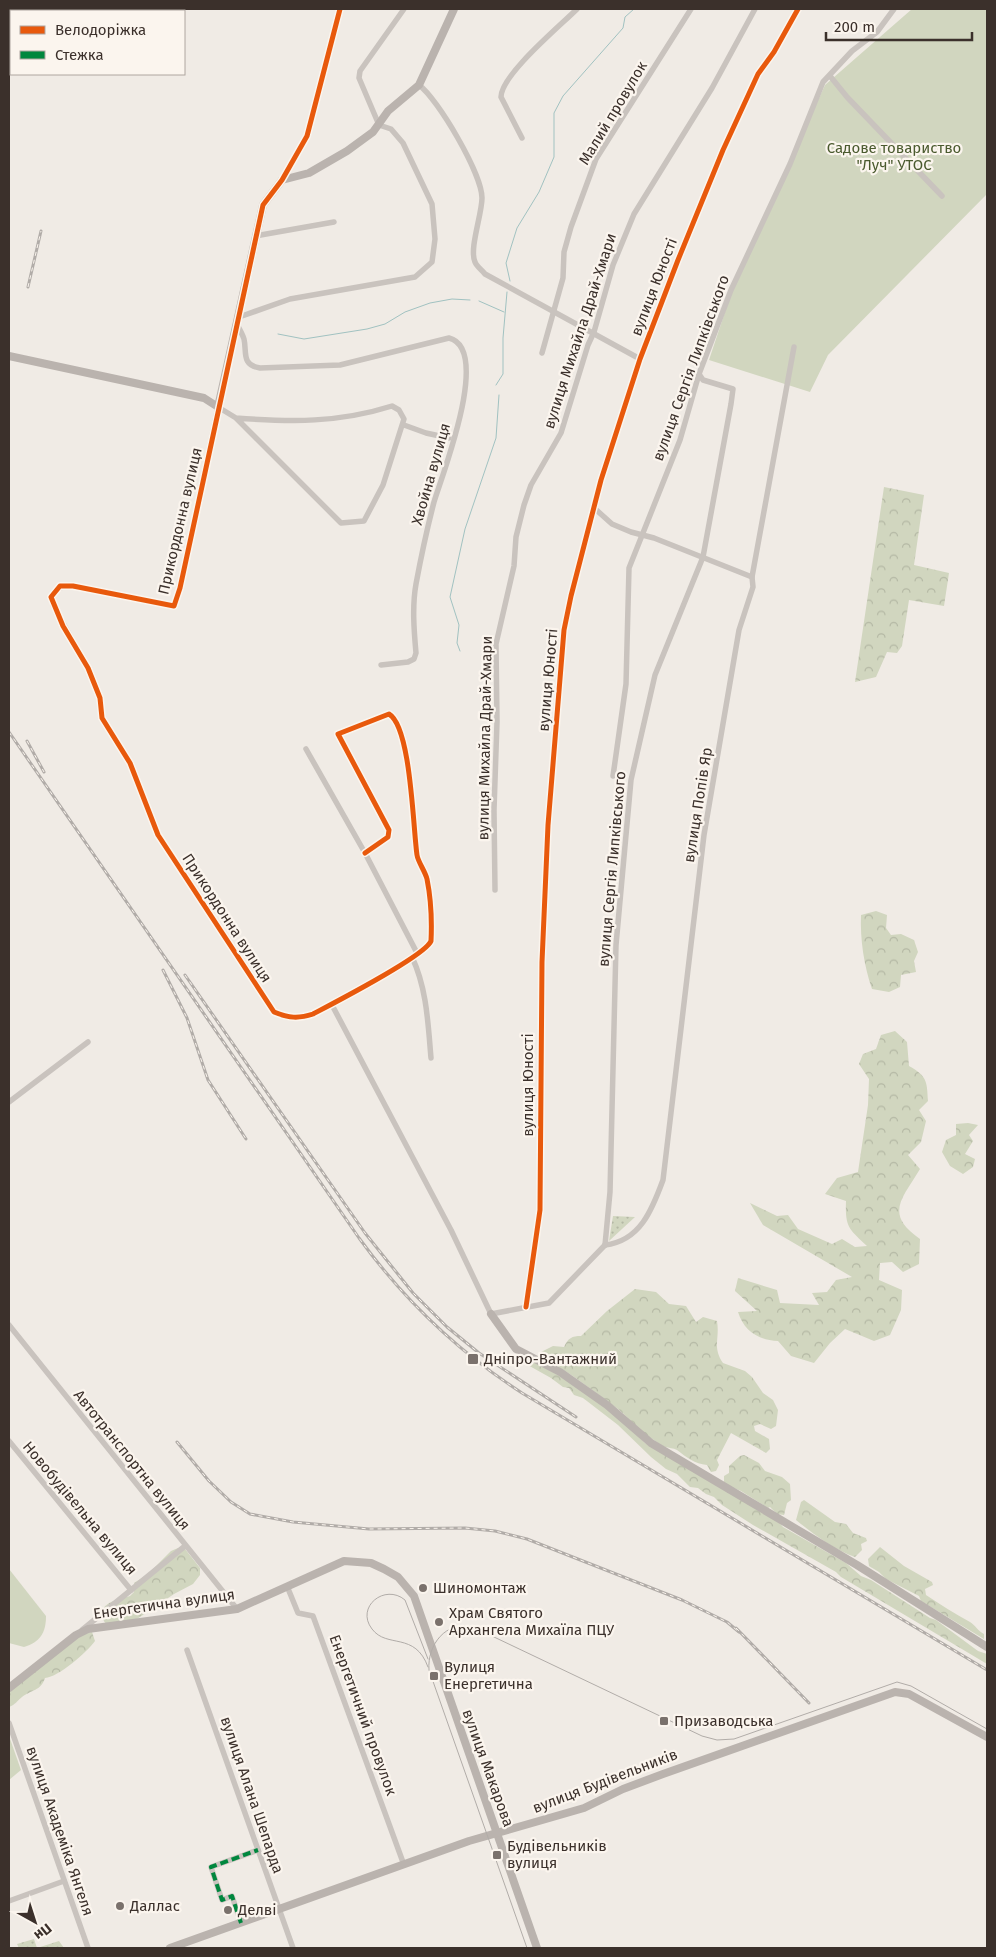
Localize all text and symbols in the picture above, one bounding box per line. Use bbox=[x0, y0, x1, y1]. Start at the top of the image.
legend bbox=[10, 10, 185, 75]
scale bar bbox=[826, 10, 972, 42]
text: 200 m bbox=[834, 18, 875, 36]
text: Велодоріжка bbox=[55, 21, 146, 39]
text: Стежка bbox=[55, 46, 104, 64]
street label: Малий провулок bbox=[575, 58, 651, 168]
park label: Садове товариство "Луч" УТОС bbox=[827, 139, 961, 174]
street label: вулиця Михайла Драй-Хмари bbox=[540, 231, 620, 431]
street label: вулиця Юності bbox=[627, 235, 681, 339]
street label: вулиця Сергія Липківського bbox=[649, 273, 733, 463]
street label: Хвойна вулиця bbox=[408, 421, 454, 527]
street label: Прикордонна вулиця bbox=[154, 446, 206, 596]
street label: вулиця Юності bbox=[535, 628, 561, 732]
street label: вулиця Михайла Драй-Хмари bbox=[474, 636, 496, 840]
street label: вулиця Попів Яр bbox=[680, 746, 716, 864]
street label: вулиця Сергія Липківського bbox=[594, 770, 630, 968]
street label: Прикордонна вулиця bbox=[178, 850, 276, 986]
street label: вулиця Юності bbox=[519, 1033, 537, 1137]
place label: Дніпро-Вантажний bbox=[483, 1350, 617, 1368]
marker: Дніпро-Вантажний bbox=[466, 1352, 480, 1366]
street label: Автотранспортна вулиця bbox=[70, 1386, 194, 1534]
street label: Новобудівельна вулиця bbox=[19, 1438, 141, 1578]
place label: Шиномонтаж bbox=[433, 1579, 527, 1597]
marker: Шиномонтаж bbox=[417, 1582, 429, 1594]
street label: Енергетична вулиця bbox=[92, 1585, 236, 1623]
place label: Храм Святого Архангела Михаїла ПЦУ bbox=[449, 1604, 615, 1639]
marker: Храм Святого Архангела Михаїла ПЦУ bbox=[433, 1616, 445, 1628]
street label: Енергетичний провулок bbox=[326, 1632, 401, 1798]
place label: Вулиця Енергетична bbox=[444, 1658, 533, 1693]
marker: Вулиця Енергетична bbox=[428, 1670, 440, 1682]
street label: вулиця Макарова bbox=[458, 1707, 518, 1829]
place label: Призаводська bbox=[674, 1712, 774, 1730]
street label: вулиця Алана Шепарда bbox=[217, 1714, 287, 1876]
marker: Призаводська bbox=[658, 1715, 670, 1727]
street label: вулиця Академіка Янгеля bbox=[23, 1744, 97, 1918]
street label: вулиця Будівельників bbox=[530, 1745, 680, 1817]
place label: Будівельників вулиця bbox=[507, 1837, 607, 1872]
marker: Будівельників вулиця bbox=[491, 1849, 503, 1861]
north arrow bbox=[10, 1897, 60, 1947]
place label: Даллас bbox=[129, 1897, 180, 1915]
marker: Даллас bbox=[114, 1900, 126, 1912]
place label: Делві bbox=[237, 1901, 277, 1919]
marker: Делві bbox=[222, 1904, 234, 1916]
text: Пн bbox=[31, 1920, 55, 1944]

